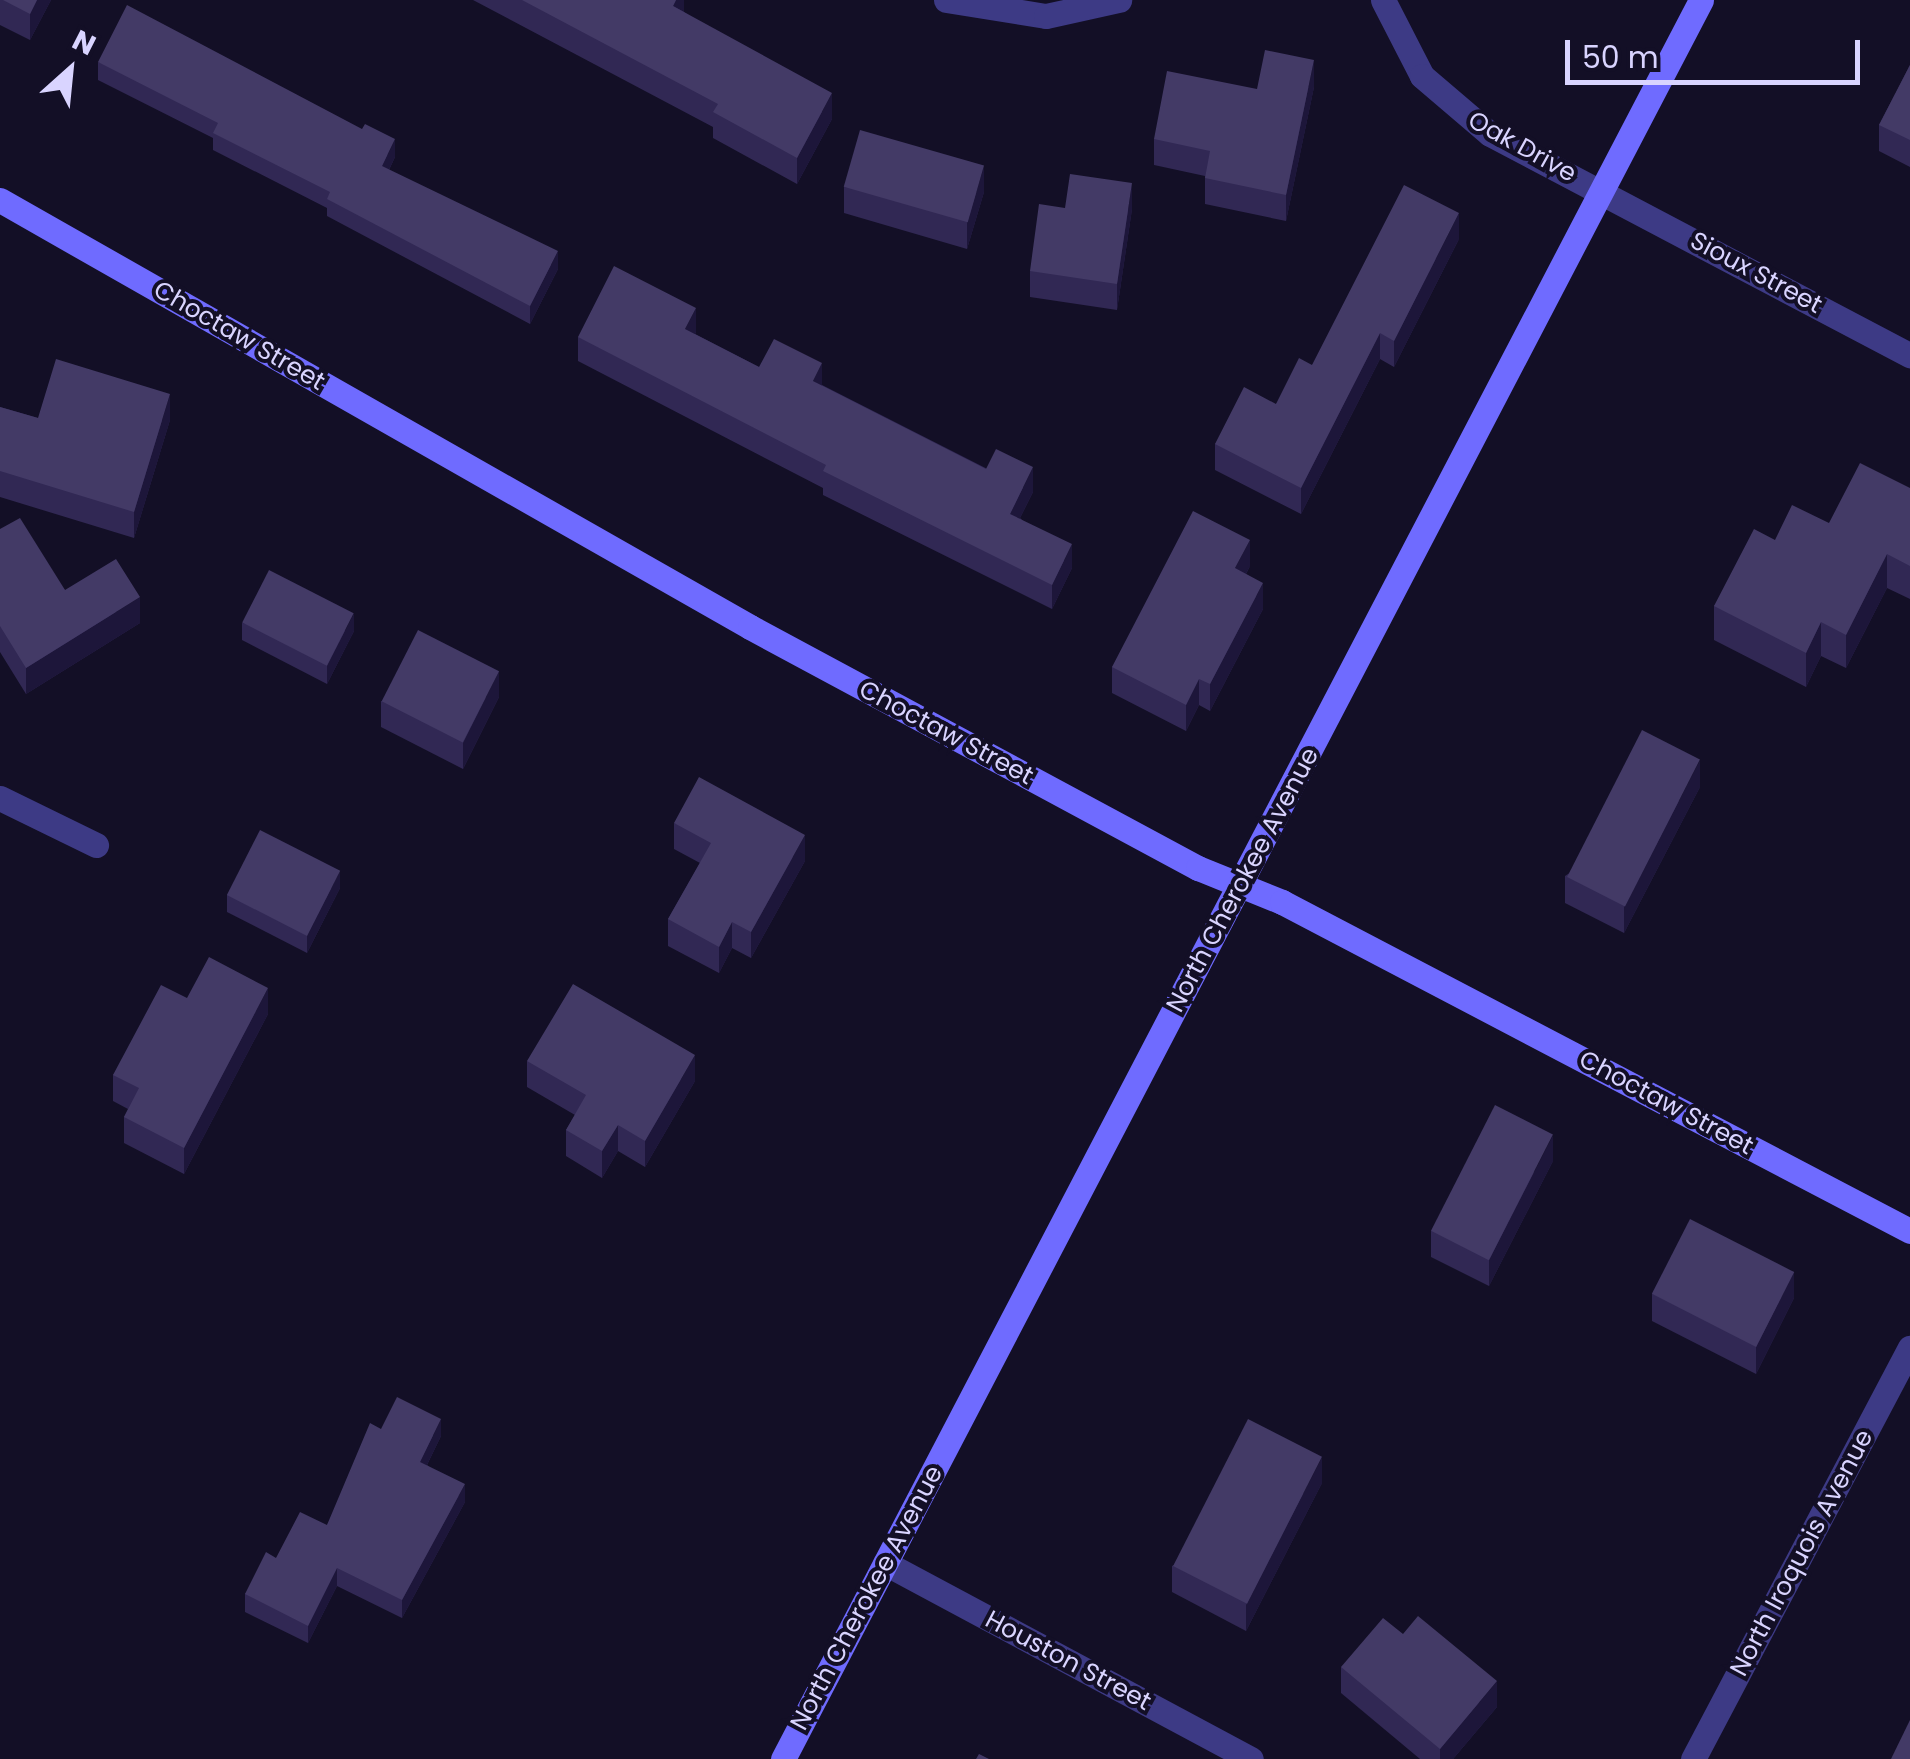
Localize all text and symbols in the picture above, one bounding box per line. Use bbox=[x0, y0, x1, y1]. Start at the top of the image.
north arrow bbox=[20, 20, 120, 120]
scale bar bbox=[1570, 20, 1865, 82]
text: N bbox=[66, 21, 102, 65]
text: 50 m bbox=[1582, 36, 1659, 79]
street label: Oak Drive bbox=[1463, 105, 1581, 189]
street label: Sioux Street bbox=[1685, 226, 1827, 320]
street label: Choctaw Street bbox=[148, 275, 330, 397]
street label: Choctaw Street bbox=[854, 674, 1038, 792]
street label: North Cherokee Avenue bbox=[1160, 743, 1326, 1017]
street label: Choctaw Street bbox=[1574, 1044, 1758, 1162]
street label: North Iroquois Avenue bbox=[1724, 1425, 1880, 1681]
street label: North Cherokee Avenue bbox=[784, 1461, 950, 1735]
street label: Houston Street bbox=[980, 1605, 1156, 1717]

